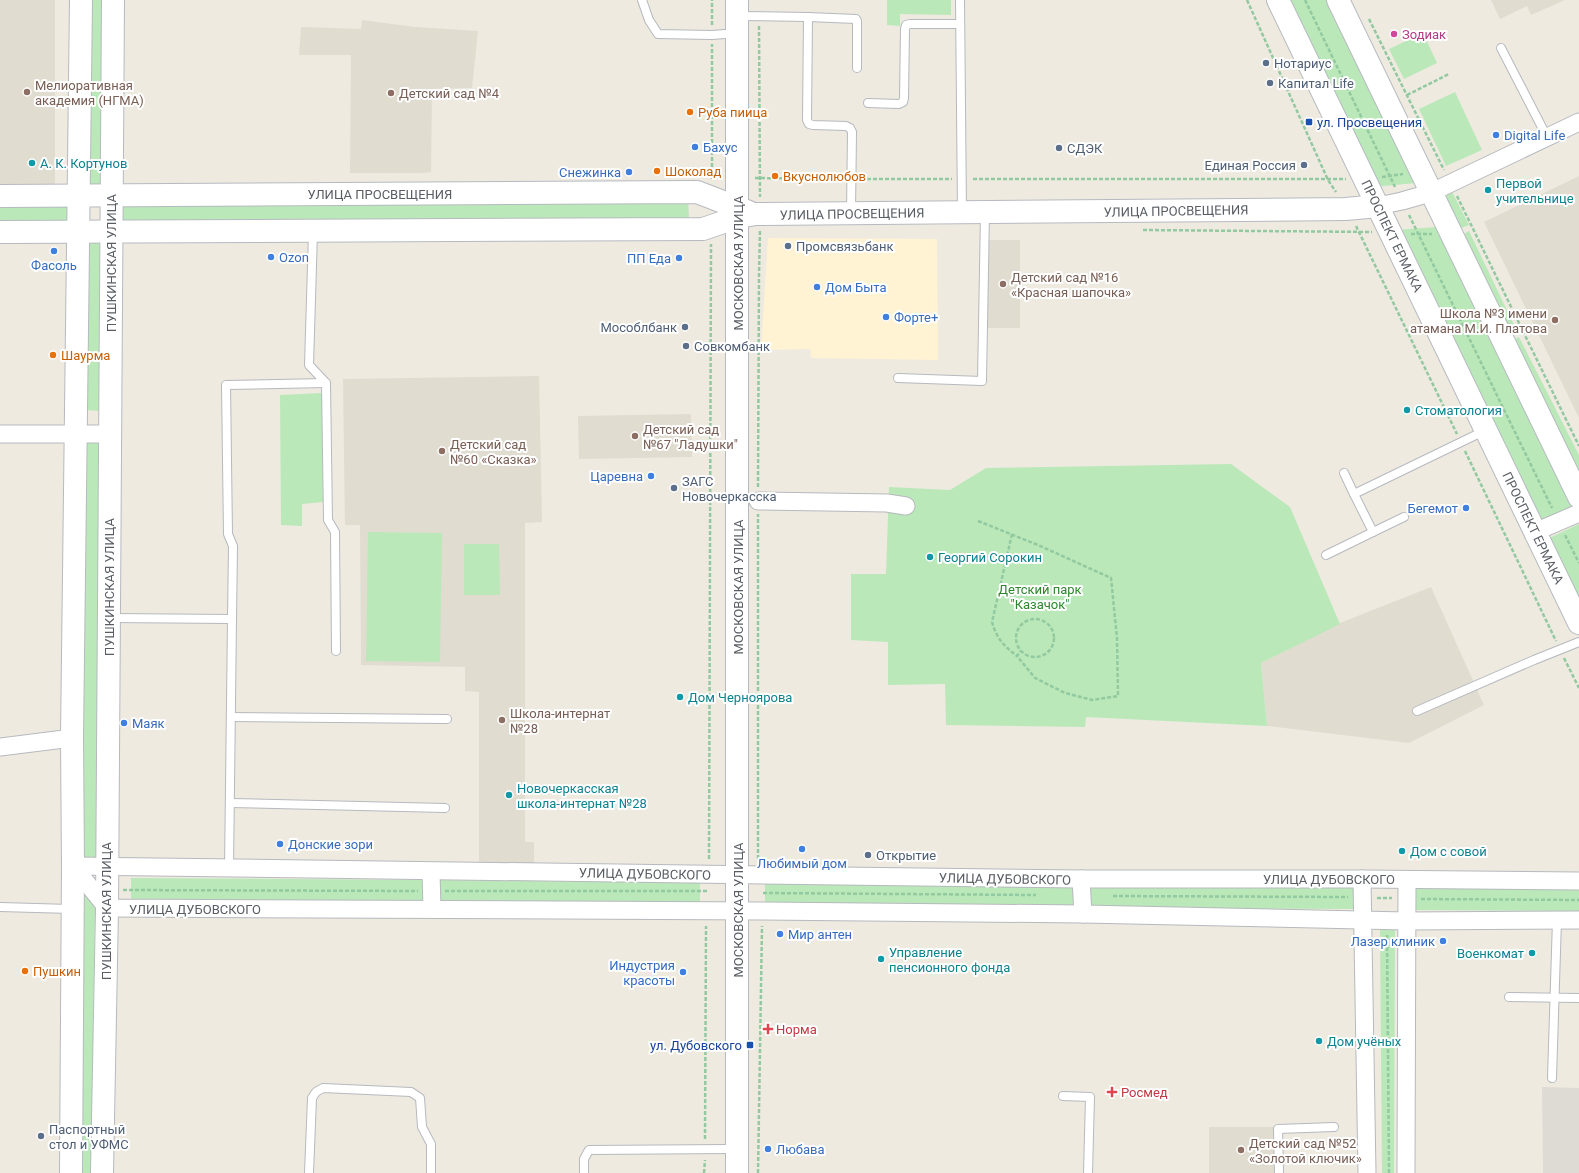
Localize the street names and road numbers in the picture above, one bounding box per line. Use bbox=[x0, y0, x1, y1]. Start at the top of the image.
street label: ПРОСПЕКТ ЕРМАКА bbox=[1358, 177, 1426, 295]
street label: УЛИЦА ПРОСВЕЩЕНИЯ bbox=[308, 187, 452, 202]
street label: ПУШКИНСКАЯ УЛИЦА bbox=[104, 194, 119, 332]
street label: МОСКОВСКАЯ УЛИЦА bbox=[731, 195, 746, 331]
street label: УЛИЦА ПРОСВЕЩЕНИЯ bbox=[1103, 202, 1249, 220]
street label: УЛИЦА ПРОСВЕЩЕНИЯ bbox=[779, 205, 925, 223]
street label: ПРОСПЕКТ ЕРМАКА bbox=[1499, 469, 1567, 587]
street label: ПУШКИНСКАЯ УЛИЦА bbox=[102, 518, 117, 656]
street label: МОСКОВСКАЯ УЛИЦА bbox=[731, 519, 746, 655]
street label: ПУШКИНСКАЯ УЛИЦА bbox=[99, 842, 114, 980]
street label: МОСКОВСКАЯ УЛИЦА bbox=[731, 842, 746, 978]
street label: УЛИЦА ДУБОВСКОГО bbox=[579, 865, 711, 883]
street label: УЛИЦА ДУБОВСКОГО bbox=[939, 870, 1071, 888]
street label: УЛИЦА ДУБОВСКОГО bbox=[1263, 872, 1395, 887]
street label: УЛИЦА ДУБОВСКОГО bbox=[129, 902, 261, 917]

